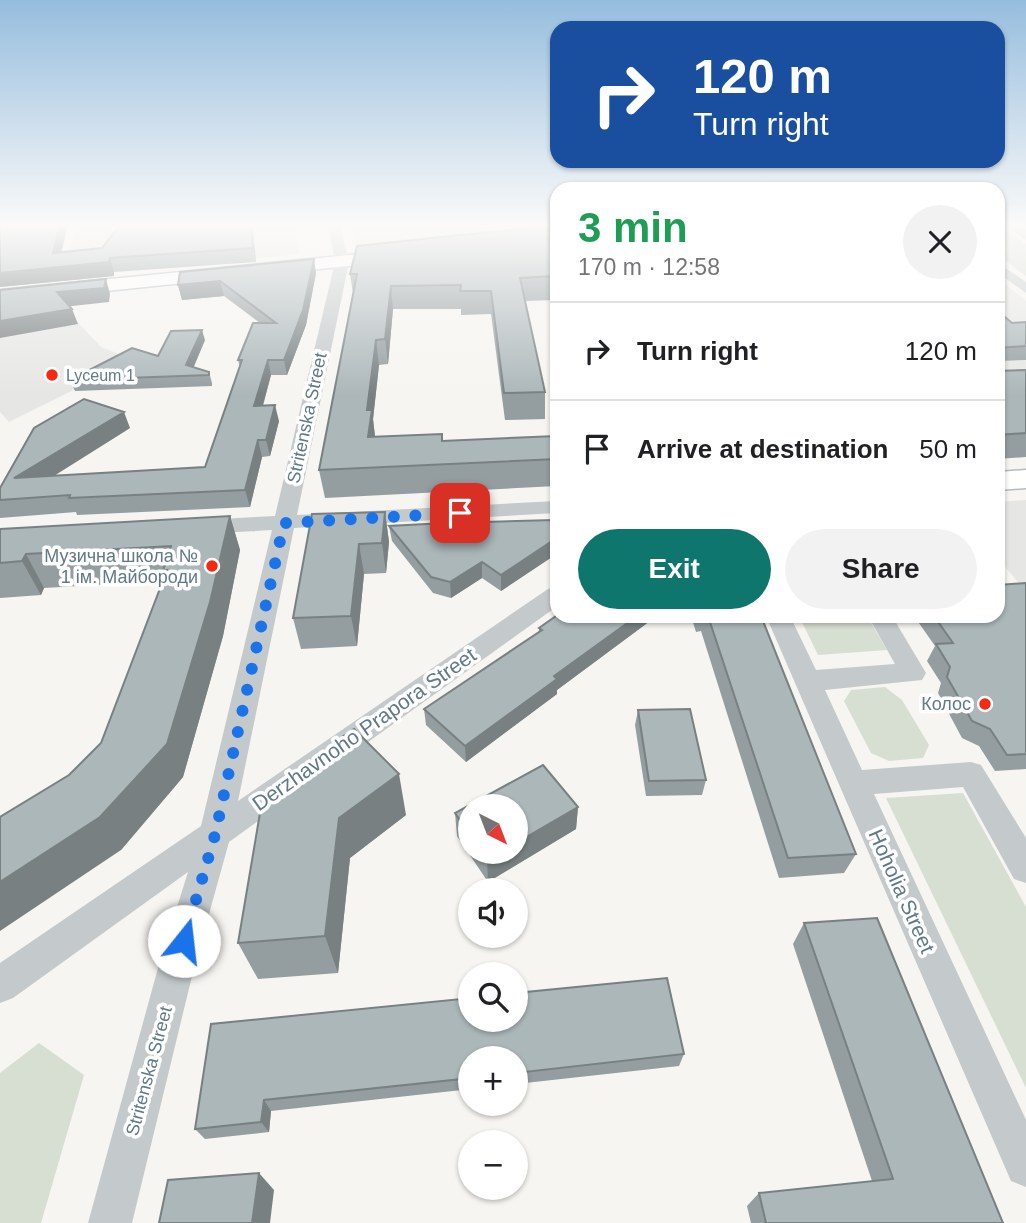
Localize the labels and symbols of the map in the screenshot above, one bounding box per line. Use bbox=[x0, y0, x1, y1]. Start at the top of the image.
street label: Stritenska Street bbox=[283, 351, 331, 485]
marker: Lyceum 1 bbox=[44, 367, 60, 383]
place label: Lyceum 1 bbox=[66, 367, 135, 384]
pin bbox=[430, 483, 490, 543]
place label: Музична школа № 1 ім. Майбороди bbox=[44, 546, 198, 587]
marker: Музична школа № 1 ім. Майбороди bbox=[204, 558, 220, 574]
street label: Derzhavnoho Prapora Street bbox=[248, 643, 480, 815]
place label: Колос bbox=[921, 694, 971, 714]
marker: Колос bbox=[977, 696, 993, 712]
north arrow bbox=[458, 794, 528, 864]
street label: Hoholia Street bbox=[864, 826, 940, 957]
position arrow bbox=[147, 904, 221, 978]
street label: Stritenska Street bbox=[122, 1004, 176, 1138]

